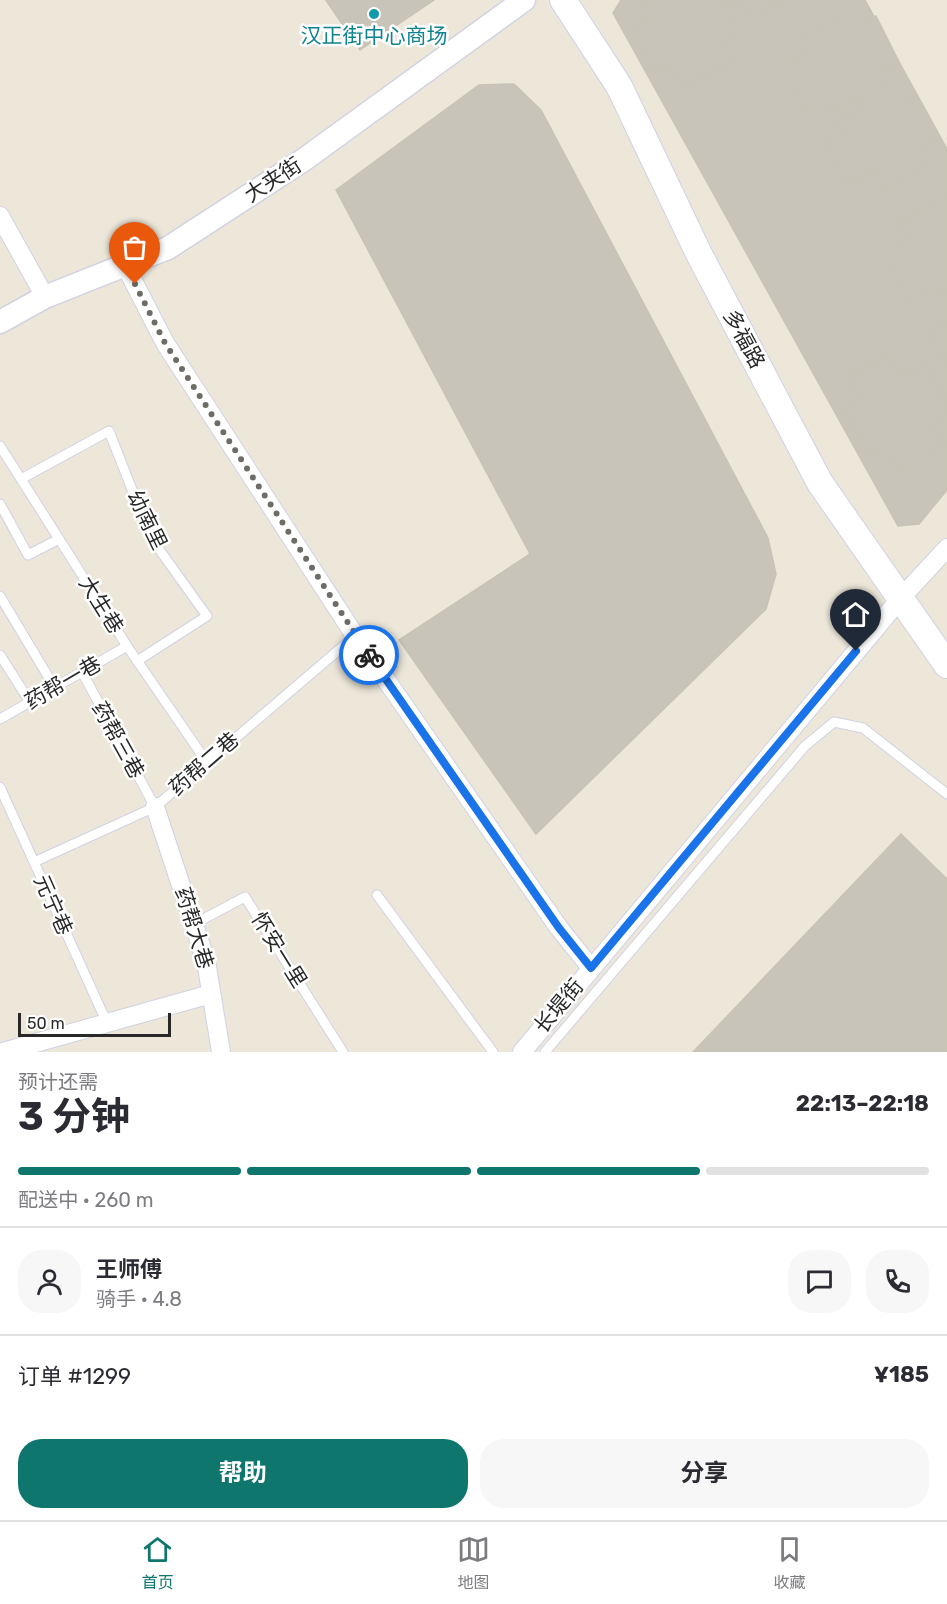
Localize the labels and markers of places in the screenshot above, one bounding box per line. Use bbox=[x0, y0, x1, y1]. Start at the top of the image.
marker: 汉正街中心商场 bbox=[367, 7, 381, 21]
place label: 汉正街中心商场 bbox=[301, 23, 448, 48]
pin bbox=[109, 222, 160, 284]
pin bbox=[830, 589, 881, 651]

